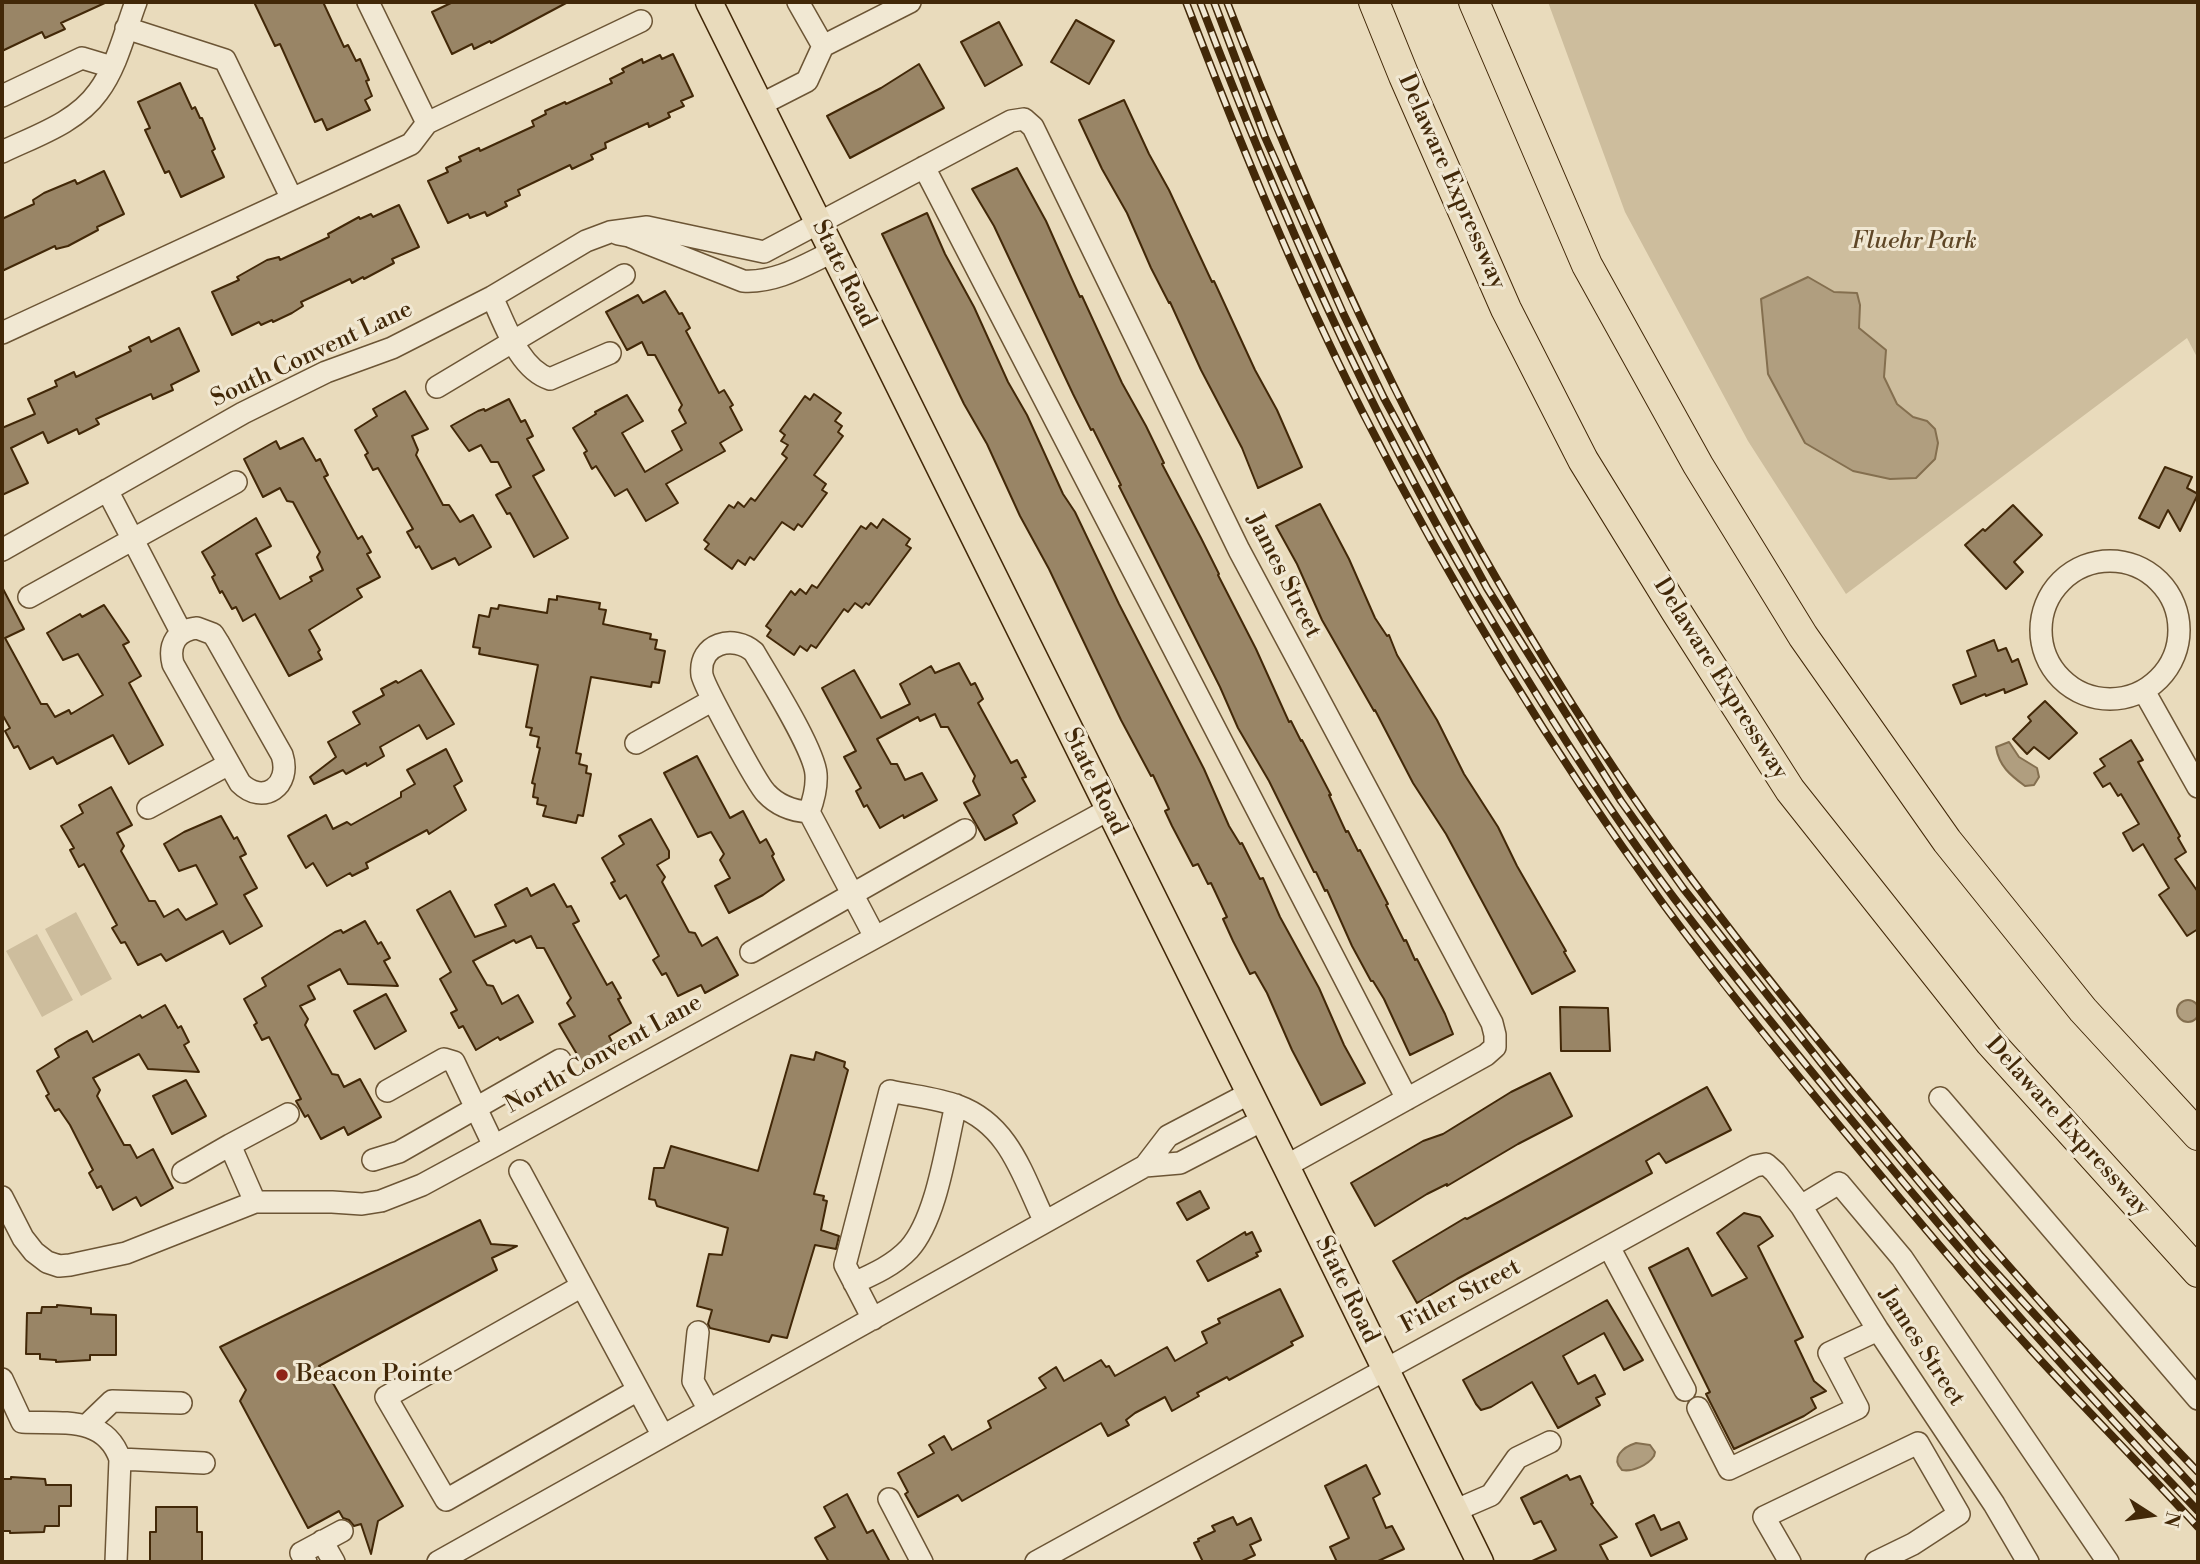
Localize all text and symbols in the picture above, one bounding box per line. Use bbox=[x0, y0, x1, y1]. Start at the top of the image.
street label: Delaware Expressway bbox=[1391, 70, 1511, 294]
street label: State Road bbox=[805, 216, 881, 332]
park label: Fluehr Park bbox=[1851, 228, 1977, 256]
street label: South Convent Lane bbox=[207, 296, 417, 414]
street label: James Street bbox=[1239, 509, 1327, 643]
street label: Delaware Expressway bbox=[1646, 573, 1794, 785]
street label: State Road bbox=[1056, 724, 1132, 840]
street label: North Convent Lane bbox=[501, 989, 707, 1121]
street label: Delaware Expressway bbox=[1978, 1031, 2156, 1223]
street label: State Road bbox=[1308, 1232, 1384, 1348]
street label: Fitler Street bbox=[1396, 1253, 1526, 1341]
street label: James Street bbox=[1872, 1282, 1970, 1412]
place label: Beacon Pointe bbox=[296, 1361, 453, 1389]
marker: Beacon Pointe bbox=[274, 1367, 290, 1383]
north arrow bbox=[2116, 1480, 2186, 1550]
text: N bbox=[2158, 1510, 2185, 1529]

